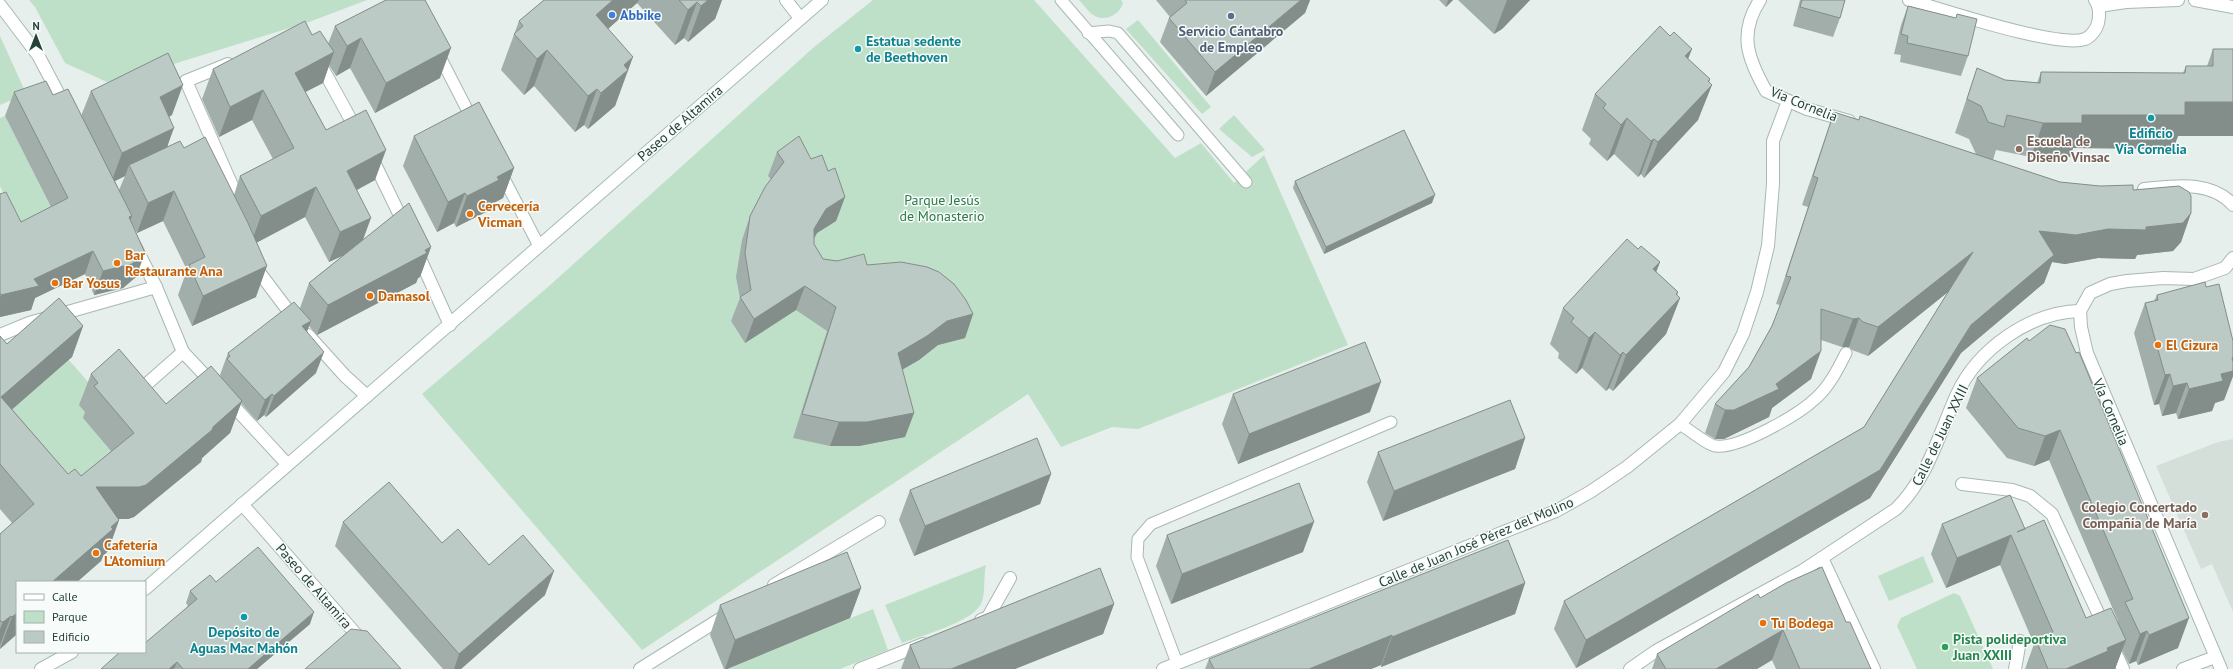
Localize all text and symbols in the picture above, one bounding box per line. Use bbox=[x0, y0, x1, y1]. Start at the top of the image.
place label: Abbike bbox=[620, 6, 661, 24]
marker: Abbike bbox=[607, 10, 617, 20]
marker: Servicio Cántabro de Empleo bbox=[1226, 11, 1236, 21]
north arrow bbox=[16, 16, 56, 56]
text: N bbox=[32, 19, 40, 33]
place label: Servicio Cántabro de Empleo bbox=[1179, 22, 1284, 56]
place label: Estatua sedente de Beethoven bbox=[866, 32, 961, 66]
marker: Estatua sedente de Beethoven bbox=[853, 44, 863, 54]
street label: Paseo de Altamira bbox=[634, 81, 726, 165]
street label: Vía Cornelia bbox=[1767, 82, 1840, 126]
marker: Edificio Vía Cornelia bbox=[2146, 113, 2156, 123]
place label: Edificio Vía Cornelia bbox=[2114, 124, 2187, 158]
place label: Escuela de Diseño Vinsac bbox=[2027, 132, 2110, 166]
marker: Escuela de Diseño Vinsac bbox=[2014, 144, 2024, 154]
park label: Parque Jesús de Monasterio bbox=[899, 191, 985, 225]
place label: Cervecería Vicman bbox=[477, 197, 540, 231]
marker: Cervecería Vicman bbox=[465, 209, 475, 219]
place label: Bar Restaurante Ana bbox=[125, 246, 223, 280]
marker: Bar Restaurante Ana bbox=[112, 258, 122, 268]
place label: Bar Yosus bbox=[63, 274, 120, 292]
marker: Bar Yosus bbox=[50, 278, 60, 288]
place label: Damasol bbox=[378, 287, 431, 305]
marker: Damasol bbox=[365, 291, 375, 301]
place label: El Cizura bbox=[2166, 336, 2218, 354]
marker: El Cizura bbox=[2153, 340, 2163, 350]
street label: Vía Cornelia bbox=[2088, 375, 2133, 448]
street label: Calle de Juan XXIII bbox=[1908, 381, 1972, 489]
street label: Calle de Juan José Pérez del Molino bbox=[1376, 493, 1576, 591]
place label: Colegio Concertado Compañía de María bbox=[2081, 498, 2197, 532]
marker: Colegio Concertado Compañía de María bbox=[2200, 510, 2210, 520]
place label: Cafetería L'Atomium bbox=[104, 536, 165, 570]
street label: Paseo de Altamira bbox=[272, 540, 356, 632]
marker: Cafetería L'Atomium bbox=[91, 548, 101, 558]
legend bbox=[16, 581, 146, 653]
text: Calle bbox=[52, 589, 78, 604]
text: Parque bbox=[52, 609, 87, 624]
marker: Depósito de Aguas Mac Mahón bbox=[239, 612, 249, 622]
place label: Tu Bodega bbox=[1771, 614, 1833, 632]
marker: Tu Bodega bbox=[1758, 618, 1768, 628]
place label: Depósito de Aguas Mac Mahón bbox=[190, 623, 298, 657]
text: Edificio bbox=[52, 629, 90, 644]
place label: Pista polideportiva Juan XXIII bbox=[1952, 630, 2066, 664]
marker: Pista polideportiva Juan XXIII bbox=[1940, 642, 1950, 652]

